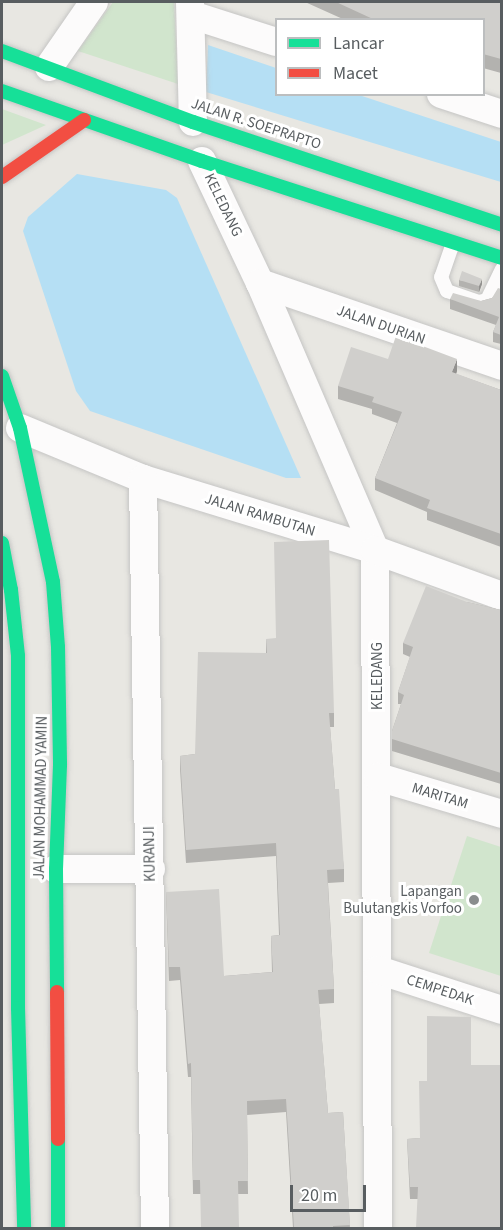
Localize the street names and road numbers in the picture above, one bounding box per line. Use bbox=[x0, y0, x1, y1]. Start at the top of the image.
street label: JALAN R. SOEPRAPTO bbox=[189, 94, 323, 154]
street label: KELEDANG bbox=[200, 171, 246, 239]
street label: JALAN DURIAN bbox=[334, 301, 428, 349]
street label: JALAN RAMBUTAN bbox=[202, 490, 318, 540]
street label: KELEDANG bbox=[369, 642, 387, 710]
street label: JALAN MOHAMMAD YAMIN bbox=[31, 716, 51, 880]
street label: MARITAM bbox=[410, 779, 470, 813]
street label: KURANJI bbox=[141, 826, 159, 882]
street label: CEMPEDAK bbox=[404, 971, 476, 1009]

